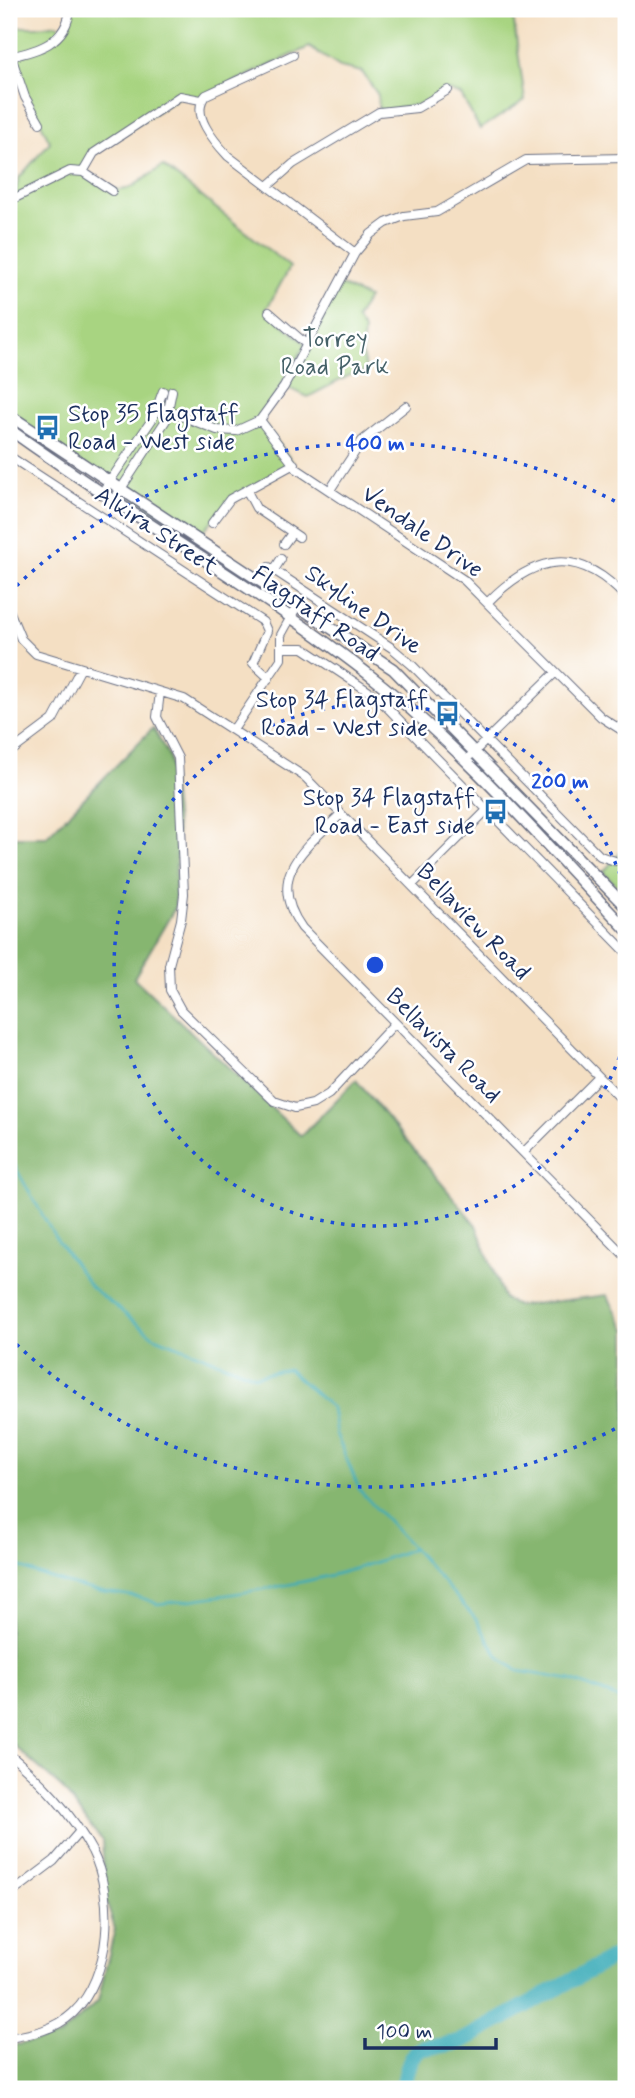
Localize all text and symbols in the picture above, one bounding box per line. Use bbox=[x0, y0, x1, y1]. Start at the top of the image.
park label: Torrey Road Park bbox=[281, 324, 389, 383]
place label: Stop 35 Flagstaff Road - West side bbox=[68, 399, 239, 458]
bus stop icon: Stop 35 Flagstaff Road - West side bbox=[34, 413, 62, 441]
text: 400 m bbox=[345, 430, 405, 458]
street label: Vendale Drive bbox=[355, 479, 489, 586]
street label: Alkira Street bbox=[88, 480, 224, 583]
street label: Skyline Drive bbox=[298, 558, 428, 662]
street label: Flagstaff Road bbox=[244, 559, 385, 671]
place label: Stop 34 Flagstaff Road - West side bbox=[256, 685, 428, 744]
bus stop icon: Stop 34 Flagstaff Road - West side bbox=[434, 699, 462, 727]
text: 200 m bbox=[531, 768, 589, 796]
place label: Stop 34 Flagstaff Road - East side bbox=[303, 783, 475, 842]
bus stop icon: Stop 34 Flagstaff Road - East side bbox=[481, 797, 509, 825]
street label: Bellaview Road bbox=[409, 857, 537, 987]
centre of rings bbox=[363, 953, 387, 977]
street label: Bellavista Road bbox=[379, 982, 507, 1110]
scale bar bbox=[365, 2007, 497, 2051]
text: 100 m bbox=[376, 2018, 432, 2046]

